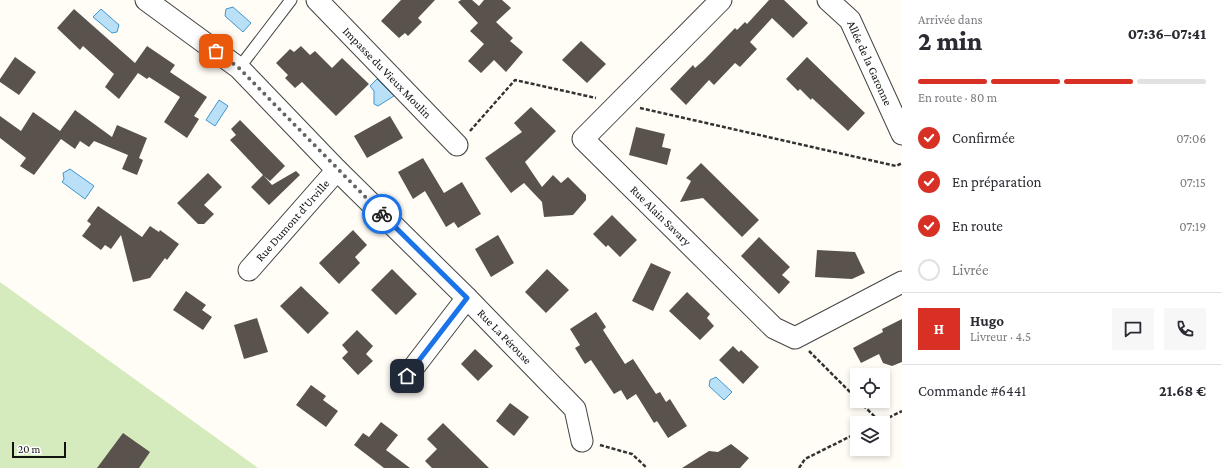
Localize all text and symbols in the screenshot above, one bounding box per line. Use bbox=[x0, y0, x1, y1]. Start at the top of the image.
text: Arrivée dans bbox=[918, 12, 983, 27]
street label: Allée de la Garonne bbox=[844, 18, 895, 108]
street label: Impasse du Vieux Moulin bbox=[340, 24, 435, 122]
text: 07:36–07:41 bbox=[1128, 26, 1206, 42]
text: 2 min bbox=[918, 27, 982, 56]
pin bbox=[199, 34, 233, 68]
icon: bag bbox=[205, 40, 227, 62]
text: En route · 80 m bbox=[918, 90, 997, 105]
icon: check bbox=[918, 127, 940, 149]
text: Confirmée bbox=[952, 130, 1015, 146]
text: 07:06 bbox=[1176, 131, 1206, 146]
icon: check bbox=[918, 171, 940, 193]
text: En préparation bbox=[952, 174, 1042, 190]
text: 07:15 bbox=[1180, 175, 1206, 190]
street label: Rue Dumont d'Urville bbox=[253, 177, 332, 264]
street label: Rue Alain Savary bbox=[627, 183, 694, 249]
courier bbox=[362, 194, 402, 234]
icon: bike bbox=[371, 203, 393, 225]
icon: check bbox=[918, 215, 940, 237]
text: En route bbox=[952, 218, 1003, 234]
text: 07:19 bbox=[1179, 219, 1206, 234]
text: Livrée bbox=[952, 262, 989, 278]
street label: Rue La Pérouse bbox=[475, 306, 535, 367]
button: chat bbox=[1112, 308, 1154, 350]
button: phone bbox=[1164, 308, 1206, 350]
text: Hugo bbox=[970, 313, 1004, 329]
text: H bbox=[934, 321, 944, 337]
text: Livreur · 4.5 bbox=[970, 329, 1031, 344]
pin bbox=[390, 359, 424, 393]
icon: home bbox=[396, 365, 418, 387]
map controls bbox=[850, 368, 890, 456]
button: locate bbox=[850, 368, 890, 408]
text: Commande #6441 bbox=[918, 383, 1026, 399]
text: 21.68 € bbox=[1159, 383, 1206, 399]
button: layers bbox=[850, 416, 890, 456]
scale bar bbox=[12, 440, 66, 459]
text: 20 m bbox=[18, 443, 40, 455]

